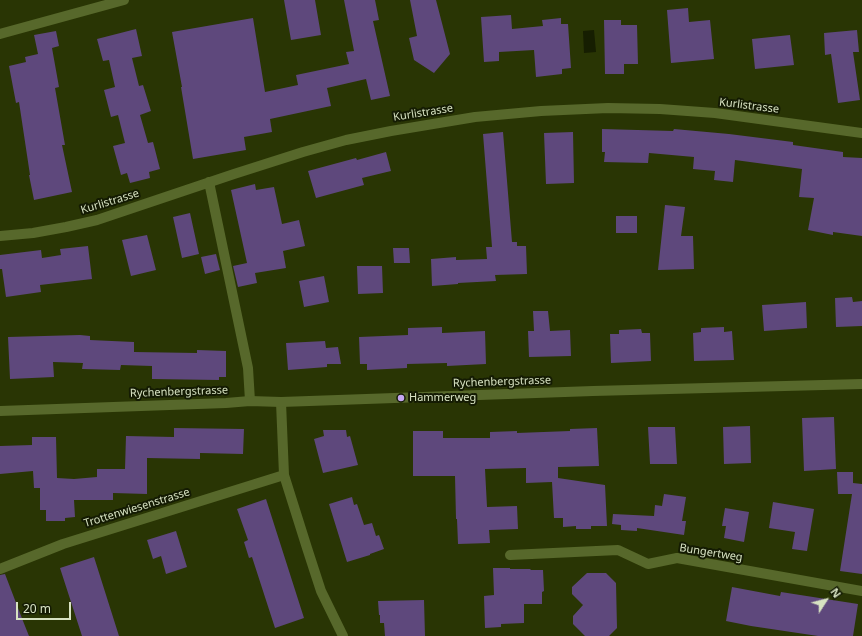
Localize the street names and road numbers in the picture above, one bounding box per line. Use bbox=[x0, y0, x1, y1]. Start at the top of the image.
street label: Kurlistrasse bbox=[718, 96, 780, 116]
street label: Kurlistrasse bbox=[392, 102, 454, 124]
street label: Kurlistrasse bbox=[79, 187, 141, 217]
street label: Rychenbergstrasse bbox=[453, 374, 551, 390]
street label: Rychenbergstrasse bbox=[130, 384, 228, 400]
street label: Trottenwiesenstrasse bbox=[83, 486, 191, 530]
street label: Bungertweg bbox=[678, 541, 744, 565]

